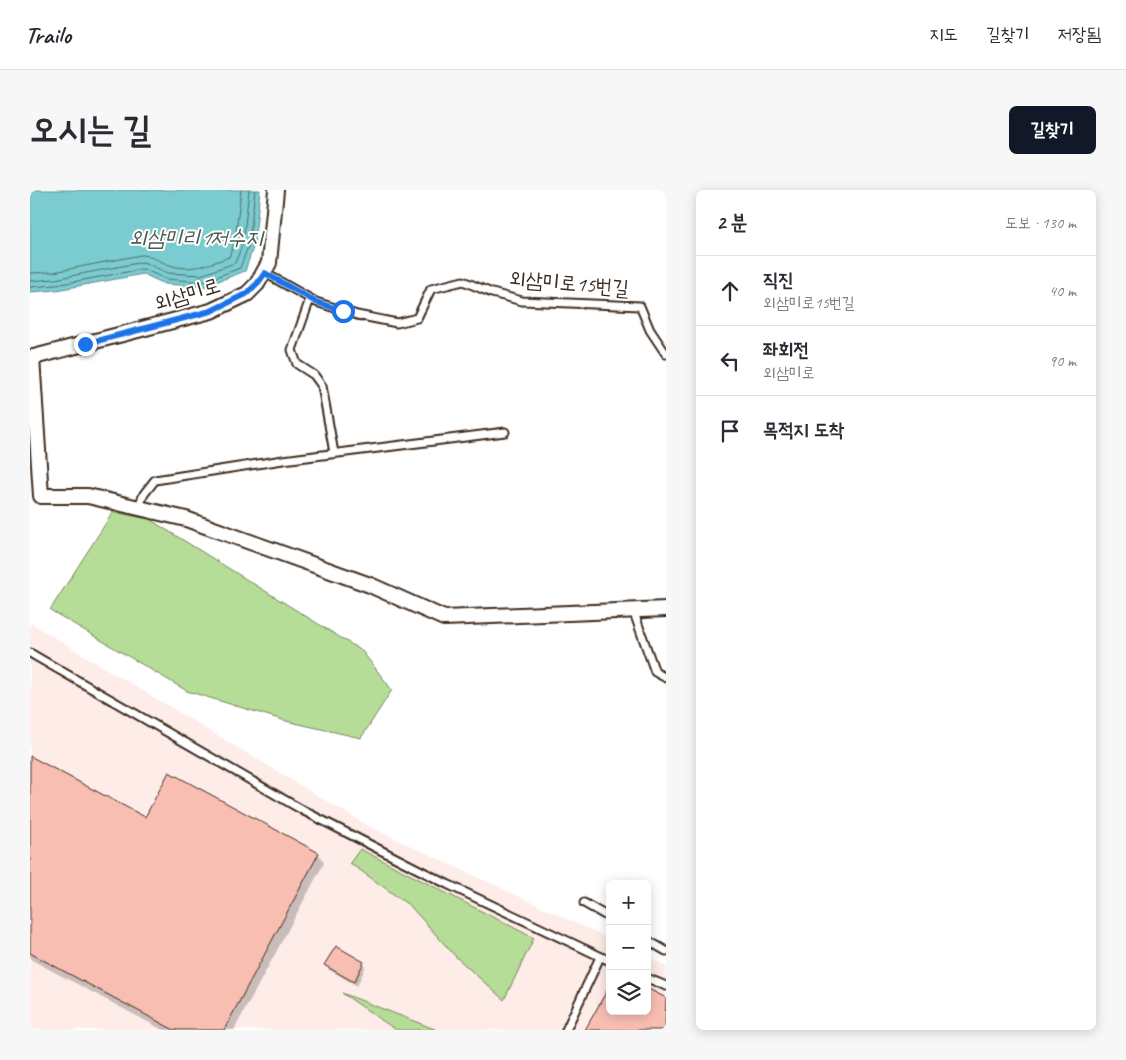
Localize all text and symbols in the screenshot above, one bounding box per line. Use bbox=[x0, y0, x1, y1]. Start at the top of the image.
text: Trailo bbox=[25, 20, 71, 50]
text: 지도 bbox=[929, 23, 958, 45]
text: 길찾기 bbox=[986, 23, 1030, 45]
text: 저장됨 bbox=[1058, 23, 1101, 45]
button: 길찾기 bbox=[1009, 106, 1096, 154]
text: 오시는 길 bbox=[30, 107, 151, 152]
text: 2 분 bbox=[716, 209, 747, 235]
text: 도보 · 130 m bbox=[1005, 213, 1076, 233]
water label: 외삼미리1저수지 bbox=[129, 224, 265, 252]
street label: 외삼미로15번길 bbox=[508, 265, 630, 301]
text: 직진 bbox=[763, 268, 794, 292]
street label: 외삼미로 bbox=[151, 272, 223, 316]
icon: ahead bbox=[716, 277, 744, 305]
text: 40 m bbox=[1049, 281, 1076, 301]
text: 외삼미로15번길 bbox=[763, 293, 855, 313]
route start bbox=[332, 300, 355, 323]
route end bbox=[74, 333, 97, 356]
text: 좌회전 bbox=[763, 338, 809, 362]
icon: left bbox=[716, 347, 744, 375]
text: 90 m bbox=[1049, 351, 1076, 371]
text: 외삼미로 bbox=[763, 363, 815, 383]
icon: arrive bbox=[716, 417, 744, 445]
text: 목적지 도착 bbox=[763, 418, 844, 442]
map controls bbox=[606, 880, 651, 1015]
button: + bbox=[606, 880, 651, 925]
button: − bbox=[606, 925, 651, 970]
button: layers bbox=[606, 970, 651, 1015]

